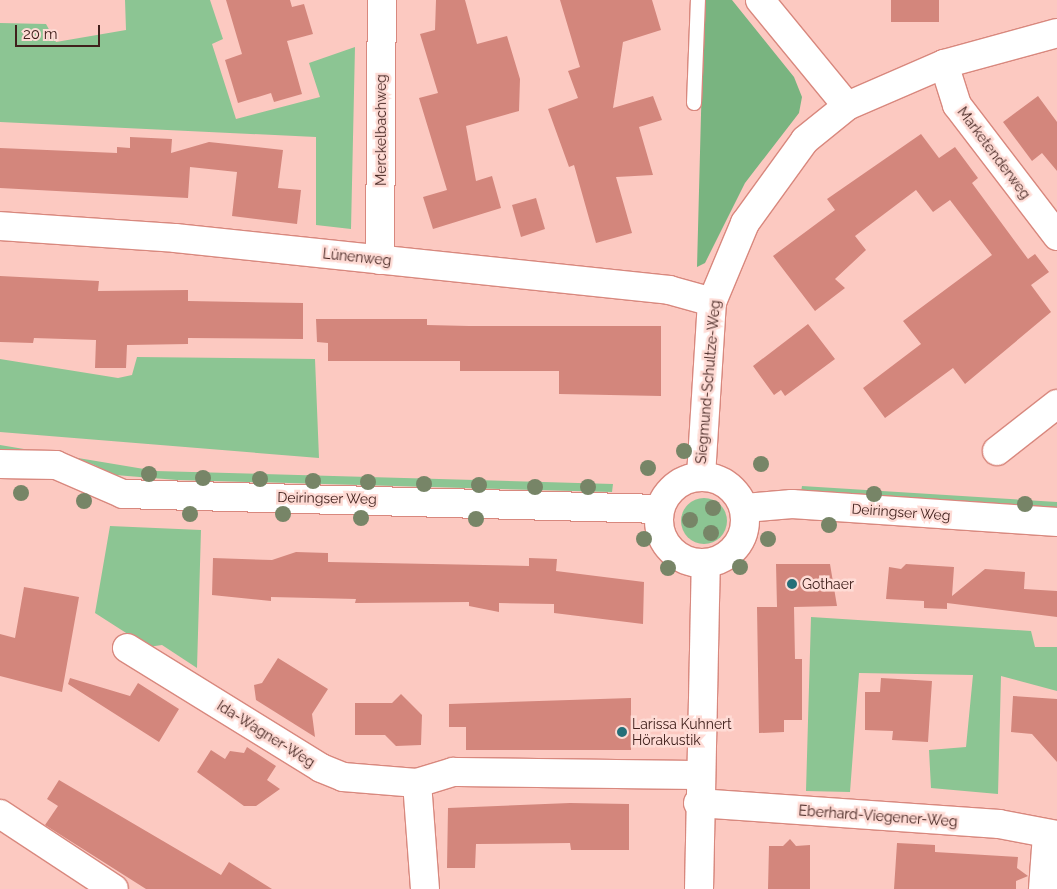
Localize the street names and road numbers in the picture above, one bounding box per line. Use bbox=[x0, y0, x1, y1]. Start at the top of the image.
street label: Merckelbachweg bbox=[373, 74, 389, 186]
street label: Marketenderweg bbox=[954, 104, 1034, 202]
street label: Lünenweg bbox=[322, 245, 392, 269]
street label: Siegmund-Schultze-Weg bbox=[692, 299, 724, 465]
street label: Deiringser Weg bbox=[277, 489, 377, 507]
street label: Deiringser Weg bbox=[850, 500, 952, 524]
street label: Ida-Wagner-Weg bbox=[214, 697, 318, 771]
street label: Eberhard-Viegener-Weg bbox=[798, 802, 958, 830]

